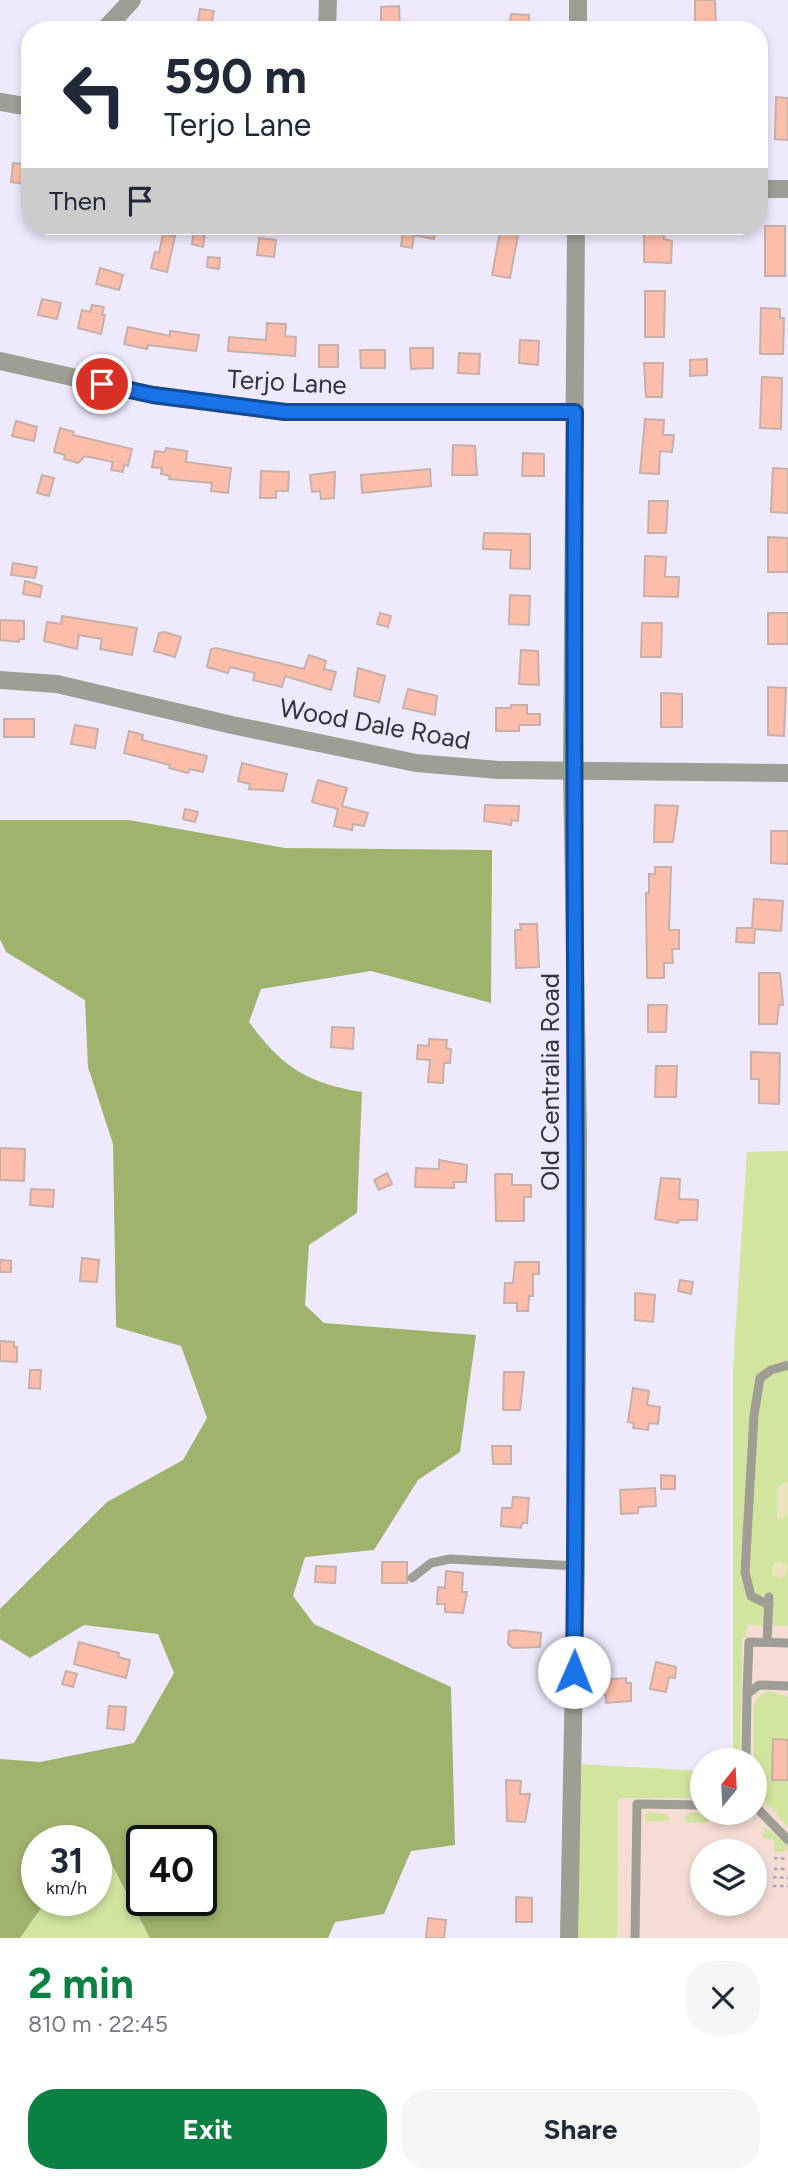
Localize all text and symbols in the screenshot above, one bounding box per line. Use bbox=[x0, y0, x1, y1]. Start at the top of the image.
text: 590 m bbox=[164, 46, 307, 105]
icon: left bbox=[49, 49, 140, 140]
text: Terjo Lane bbox=[164, 106, 311, 144]
icon: arrive bbox=[121, 182, 159, 220]
text: Then bbox=[49, 185, 107, 217]
pin bbox=[72, 354, 132, 414]
street label: Terjo Lane bbox=[226, 363, 348, 401]
icon: arrive bbox=[83, 365, 121, 403]
street label: Wood Dale Road bbox=[277, 691, 473, 757]
street label: Old Centralia Road bbox=[534, 973, 566, 1191]
position arrow bbox=[537, 1635, 611, 1709]
north arrow bbox=[690, 1748, 766, 1825]
map controls bbox=[690, 1748, 767, 1916]
speed limit sign: 40 bbox=[126, 1825, 217, 1916]
button: layers bbox=[690, 1839, 767, 1916]
text: 31 bbox=[49, 1840, 84, 1882]
text: km/h bbox=[46, 1877, 87, 1899]
text: 2 min bbox=[28, 1958, 134, 2009]
button: close bbox=[686, 1961, 760, 2035]
text: 810 m · 22:45 bbox=[28, 2010, 168, 2038]
button: Exit bbox=[28, 2089, 387, 2169]
button: Share bbox=[401, 2089, 760, 2169]

